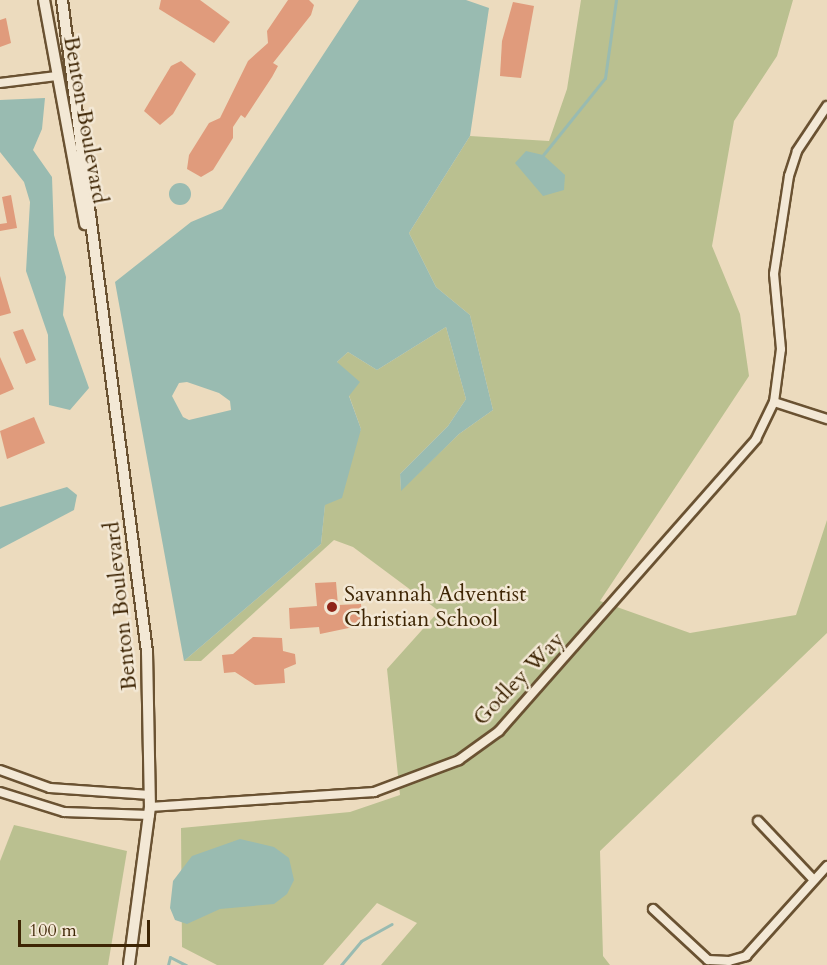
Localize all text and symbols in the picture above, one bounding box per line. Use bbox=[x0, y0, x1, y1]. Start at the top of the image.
street label: Benton Boulevard bbox=[57, 34, 113, 206]
street label: Benton Boulevard bbox=[99, 520, 143, 692]
place label: Savannah Adventist Christian School bbox=[344, 581, 526, 632]
marker: Savannah Adventist Christian School bbox=[325, 600, 339, 614]
street label: Godley Way bbox=[468, 627, 570, 731]
scale bar bbox=[21, 908, 153, 946]
text: 100 m bbox=[29, 918, 77, 943]

